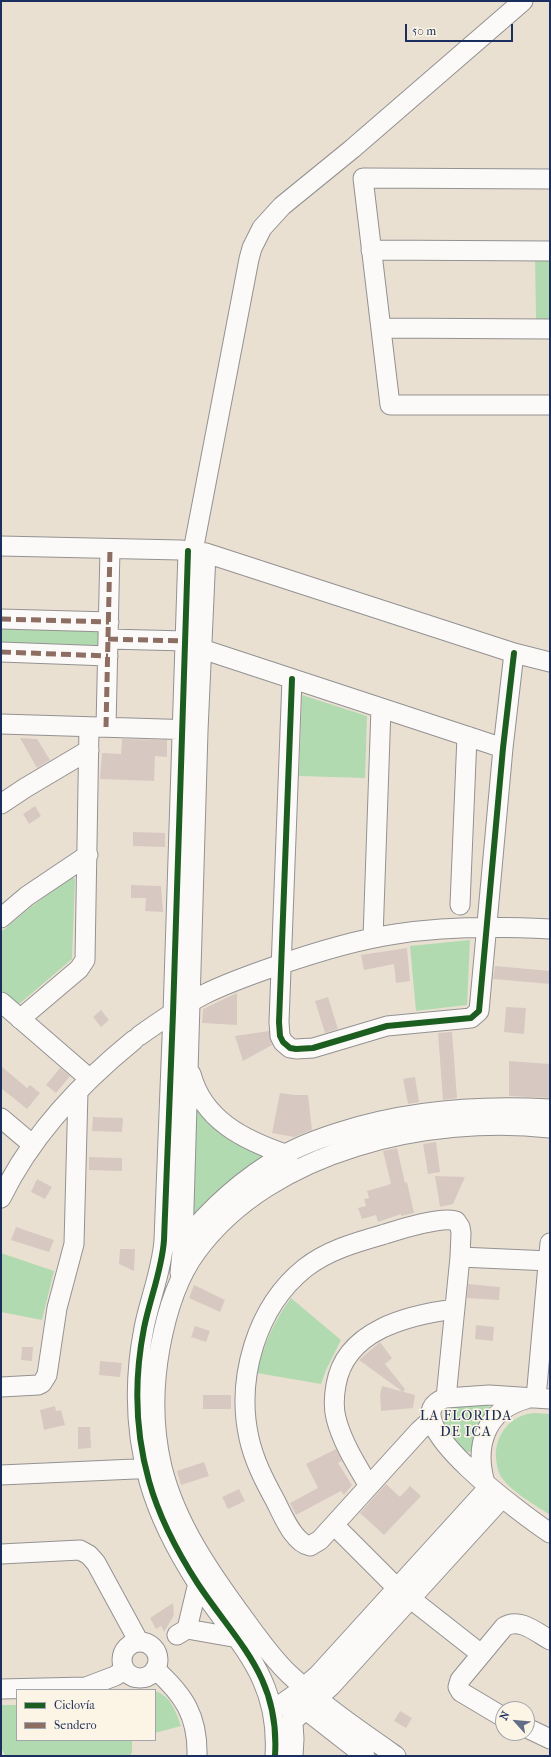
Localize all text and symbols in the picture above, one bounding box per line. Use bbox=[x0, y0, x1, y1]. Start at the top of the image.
scale bar bbox=[407, 16, 515, 42]
text: 50 m bbox=[412, 24, 436, 38]
district label: LA FLORIDA DE ICA bbox=[420, 1409, 512, 1442]
legend bbox=[16, 1689, 156, 1741]
text: Ciclovía bbox=[54, 1698, 95, 1712]
north arrow bbox=[495, 1701, 535, 1741]
text: N bbox=[497, 1709, 512, 1722]
text: Sendero bbox=[54, 1718, 97, 1732]

